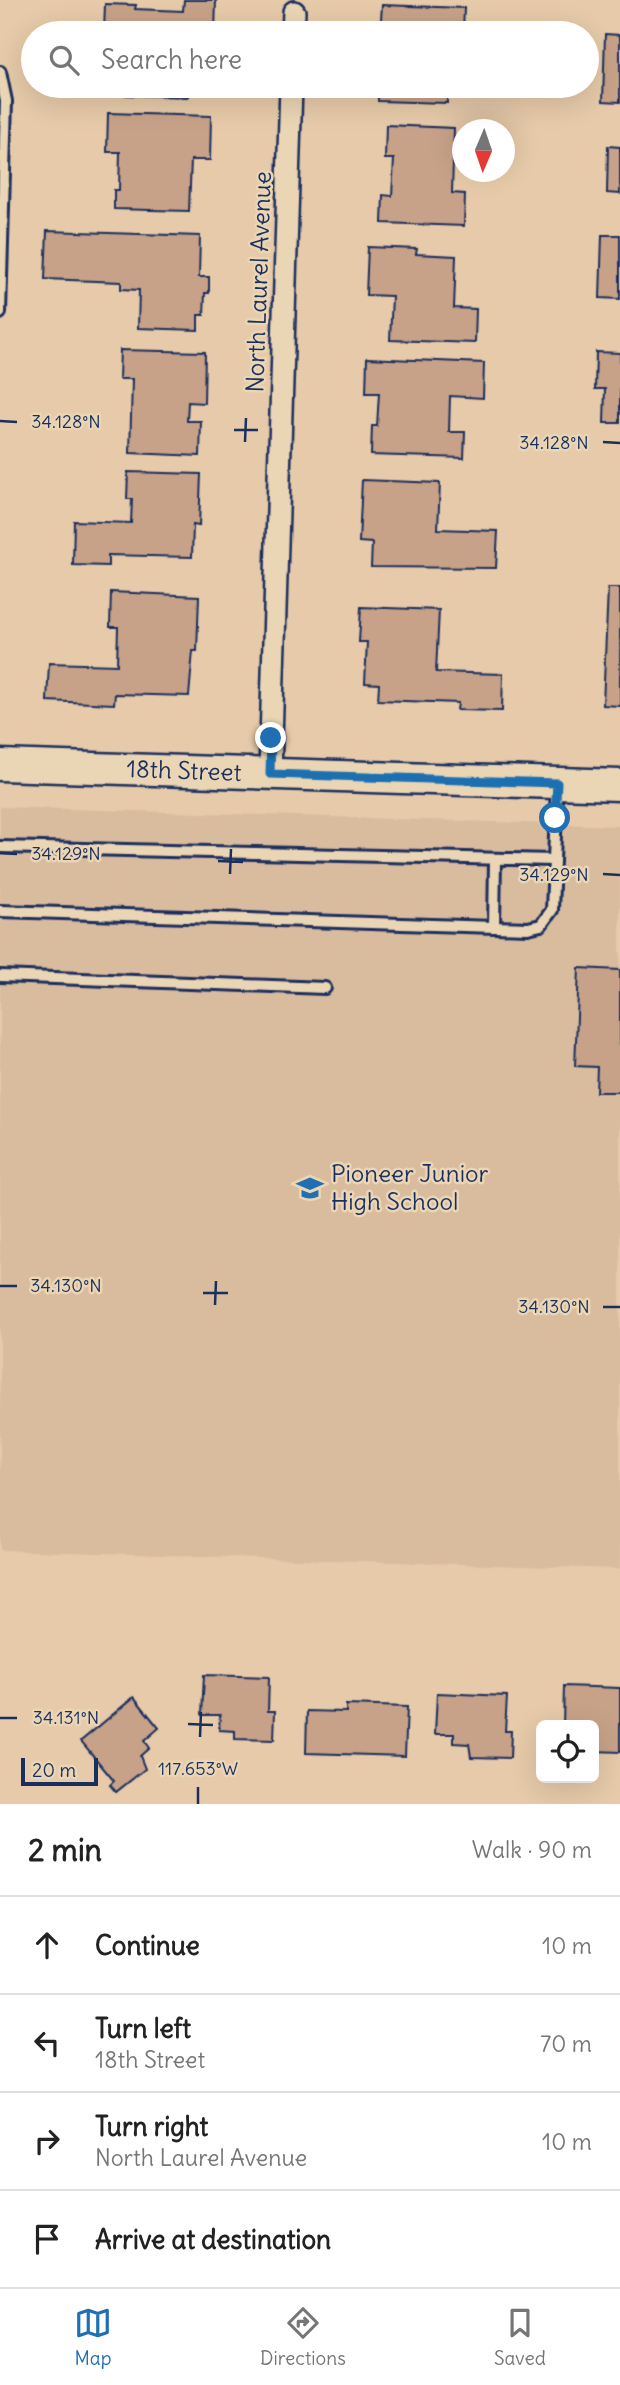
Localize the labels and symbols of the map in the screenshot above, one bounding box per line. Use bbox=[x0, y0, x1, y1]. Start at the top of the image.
north arrow bbox=[452, 119, 515, 182]
street label: North Laurel Avenue bbox=[239, 171, 277, 393]
text: 34.128°N bbox=[31, 410, 101, 433]
text: 34.128°N bbox=[519, 431, 589, 454]
route end bbox=[255, 722, 286, 753]
street label: 18th Street bbox=[126, 753, 242, 787]
route start bbox=[539, 802, 570, 833]
text: 34.129°N bbox=[31, 842, 101, 865]
text: 34.129°N bbox=[519, 863, 589, 886]
place label: Pioneer Junior High School bbox=[331, 1158, 489, 1216]
school or university icon: Pioneer Junior High School bbox=[295, 1173, 325, 1203]
text: 34.130°N bbox=[30, 1274, 102, 1297]
text: 34.130°N bbox=[518, 1295, 590, 1318]
text: 34.131°N bbox=[33, 1706, 99, 1729]
scale bar bbox=[21, 1755, 98, 1787]
text: 117.653°W bbox=[158, 1757, 238, 1780]

